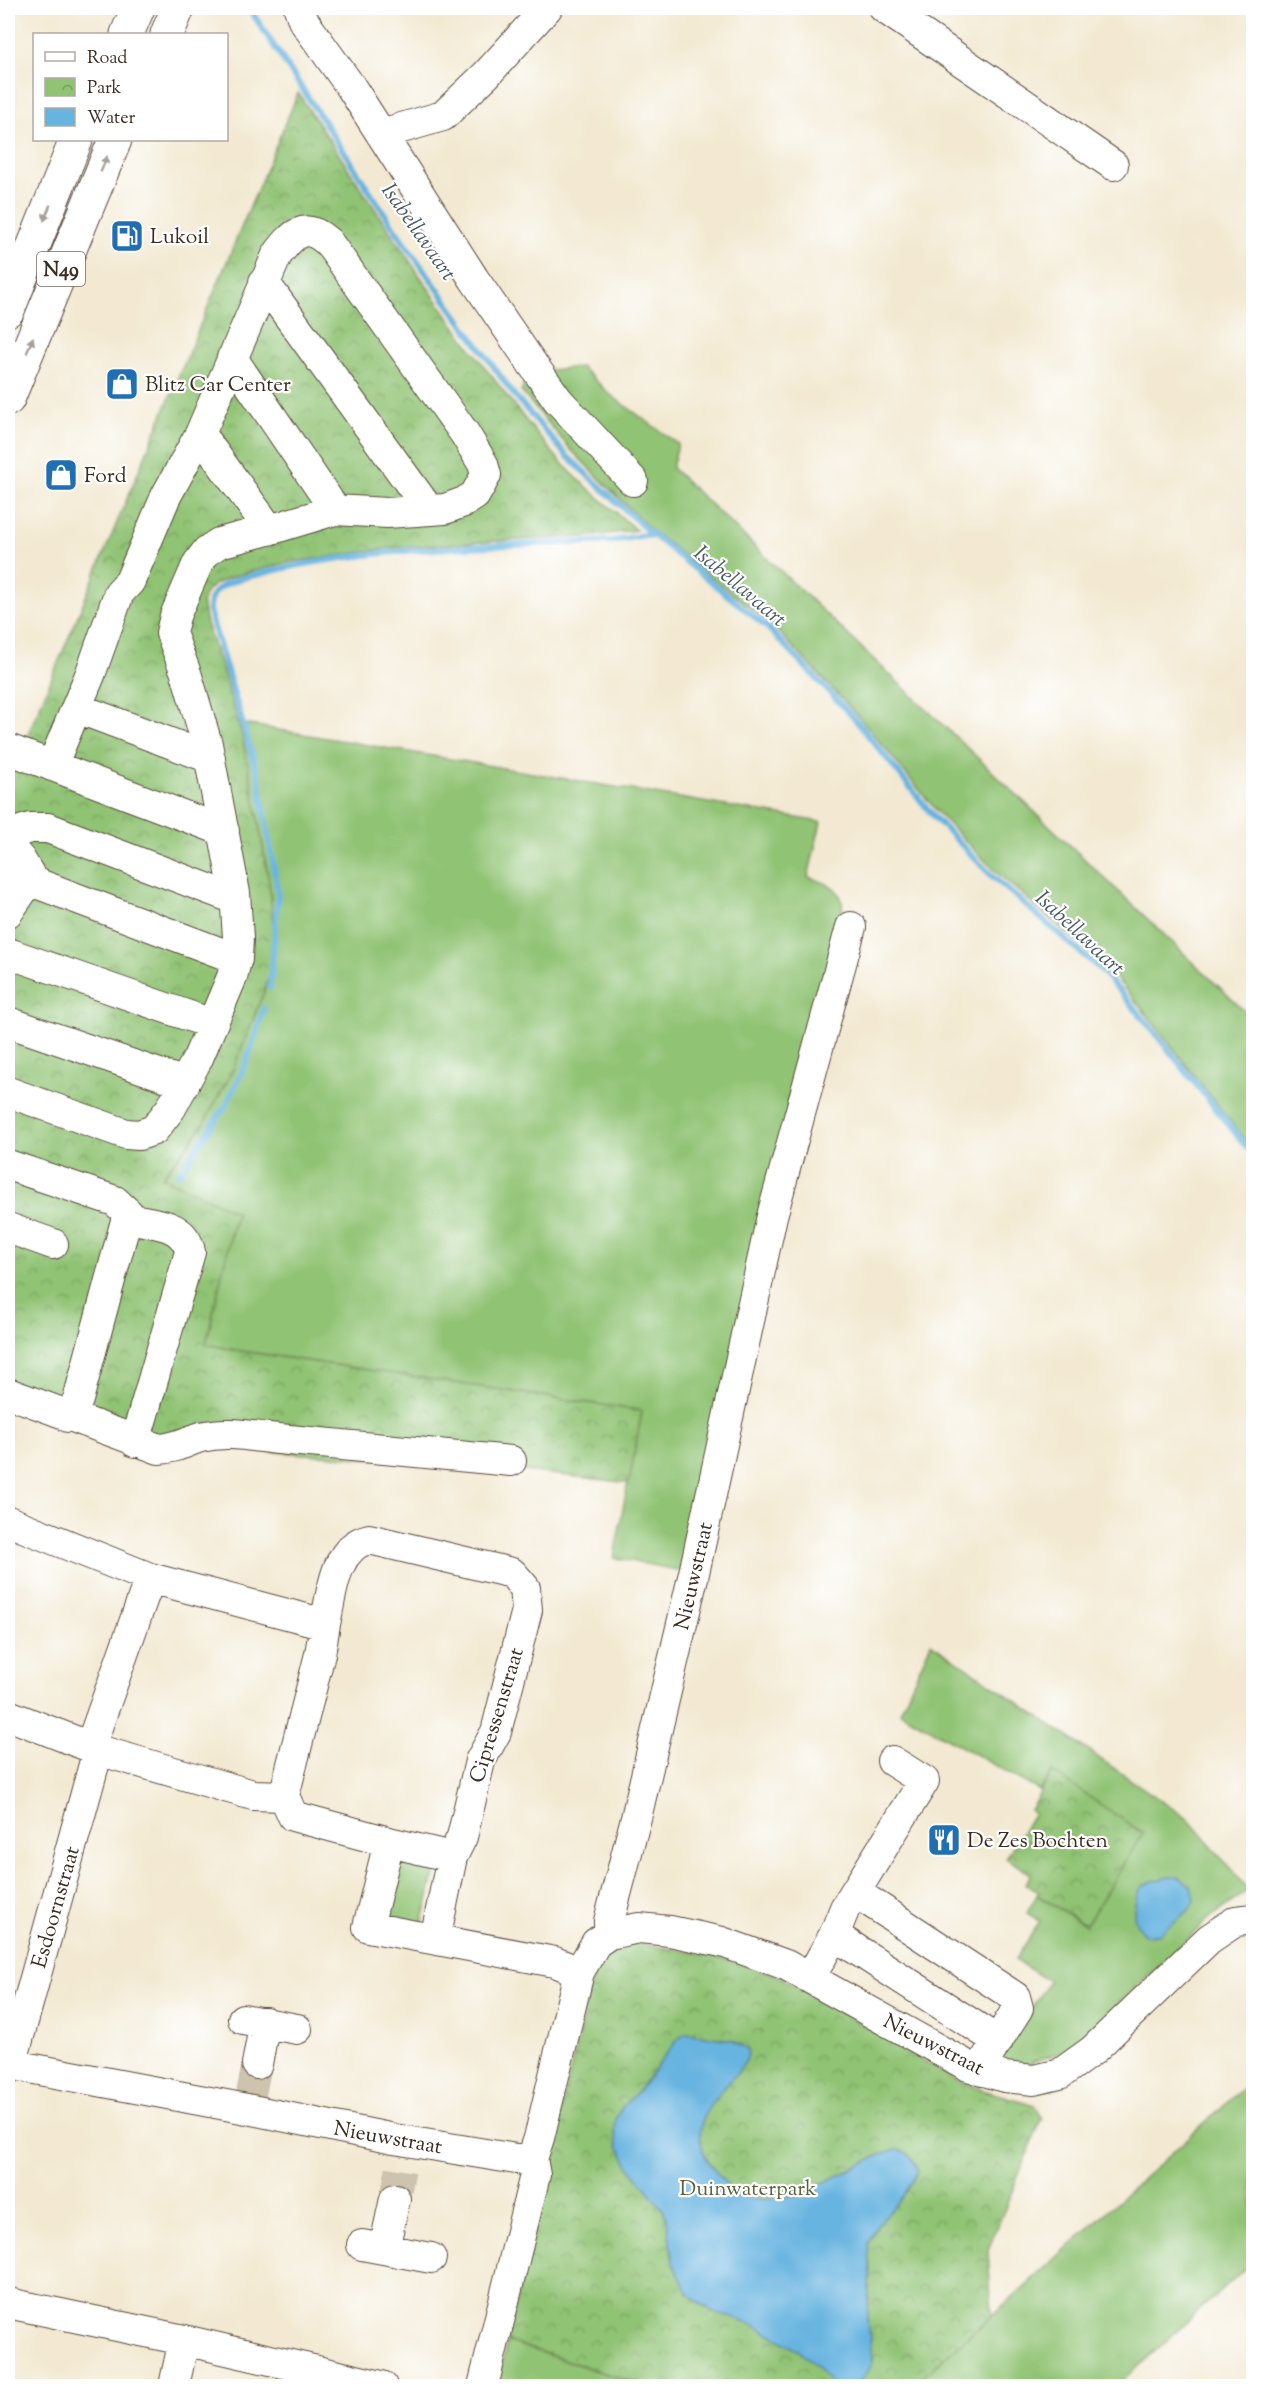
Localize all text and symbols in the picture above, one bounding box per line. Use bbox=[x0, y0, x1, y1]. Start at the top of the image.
legend bbox=[33, 33, 228, 141]
text: Road bbox=[87, 46, 127, 72]
text: Park bbox=[87, 76, 122, 102]
text: Water bbox=[87, 106, 136, 132]
one-way arrow bbox=[99, 155, 109, 173]
water label: Isabellavaart bbox=[372, 177, 463, 288]
one-way arrow bbox=[41, 204, 51, 222]
fuel station icon: Lukoil bbox=[109, 218, 145, 254]
place label: Lukoil bbox=[150, 223, 209, 253]
road number: N49 bbox=[37, 252, 85, 286]
one-way arrow bbox=[25, 335, 35, 353]
shop icon: Blitz Car Center bbox=[104, 366, 140, 402]
place label: Blitz Car Center bbox=[145, 371, 291, 401]
shop icon: Ford bbox=[43, 457, 79, 493]
place label: Ford bbox=[84, 462, 127, 492]
water label: Isabellavaart bbox=[686, 539, 793, 636]
water label: Isabellavaart bbox=[1027, 884, 1131, 985]
street label: Nieuwstraat bbox=[668, 1520, 722, 1633]
street label: Cipressenstraat bbox=[463, 1644, 533, 1787]
restaurant icon: De Zes Bochten bbox=[926, 1822, 962, 1858]
place label: De Zes Bochten bbox=[967, 1827, 1108, 1857]
street label: Esdoornstraat bbox=[25, 1843, 89, 1972]
street label: Nieuwstraat bbox=[877, 2008, 989, 2084]
street label: Nieuwstraat bbox=[331, 2115, 444, 2163]
park label: Duinwaterpark bbox=[680, 2175, 817, 2205]

